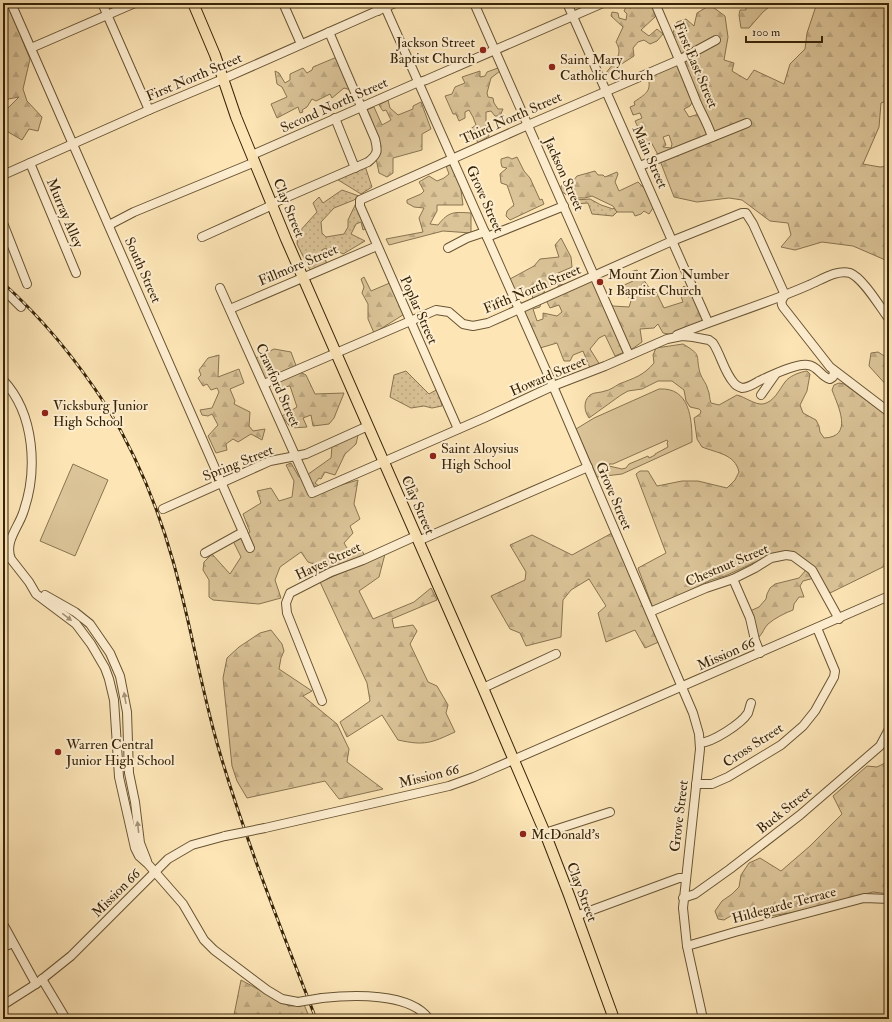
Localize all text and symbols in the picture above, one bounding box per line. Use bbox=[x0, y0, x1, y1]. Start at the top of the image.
scale bar bbox=[746, 18, 822, 44]
street label: First East Street bbox=[670, 19, 722, 111]
text: 100 m bbox=[752, 25, 781, 40]
place label: Jackson Street Baptist Church bbox=[390, 34, 476, 68]
marker: Jackson Street Baptist Church bbox=[478, 45, 488, 55]
street label: First North Street bbox=[143, 49, 245, 105]
place label: Saint Mary Catholic Church bbox=[560, 51, 654, 84]
marker: Saint Mary Catholic Church bbox=[547, 62, 557, 72]
street label: Second North Street bbox=[278, 74, 391, 136]
street label: Third North Street bbox=[458, 88, 565, 148]
street label: Main Street bbox=[629, 123, 672, 191]
street label: Jackson Street bbox=[540, 134, 588, 214]
street label: Grove Street bbox=[463, 163, 508, 236]
street label: Murray Alley bbox=[42, 176, 88, 251]
street label: Clay Street bbox=[269, 176, 309, 241]
street label: South Street bbox=[121, 234, 165, 306]
street label: Fillmore Street bbox=[256, 240, 341, 289]
street label: Fifth North Street bbox=[481, 261, 584, 317]
place label: Mount Zion Number 1 Baptist Church bbox=[608, 266, 730, 300]
street label: Poplar Street bbox=[396, 273, 442, 348]
marker: Mount Zion Number 1 Baptist Church bbox=[595, 277, 605, 287]
street label: Crawford Street bbox=[252, 341, 304, 430]
street label: Howard Street bbox=[507, 352, 589, 400]
place label: Vicksburg Junior High School bbox=[53, 397, 149, 430]
marker: Vicksburg Junior High School bbox=[40, 408, 50, 418]
place label: Saint Aloysius High School bbox=[441, 440, 519, 473]
street label: Spring Street bbox=[200, 441, 277, 486]
marker: Saint Aloysius High School bbox=[428, 451, 438, 461]
street label: Grove Street bbox=[592, 460, 636, 533]
street label: Clay Street bbox=[397, 473, 439, 538]
street label: Hayes Street bbox=[292, 538, 364, 585]
street label: Chestnut Street bbox=[683, 540, 771, 590]
one-way arrow bbox=[62, 613, 72, 621]
street label: Mission 66 bbox=[694, 633, 758, 674]
one-way arrow bbox=[122, 691, 128, 704]
street label: Cross Street bbox=[720, 719, 787, 771]
place label: Warren Central Junior High School bbox=[65, 736, 175, 769]
marker: Warren Central Junior High School bbox=[53, 747, 63, 757]
street label: Mission 66 bbox=[397, 760, 462, 792]
street label: Grove Street bbox=[666, 779, 692, 853]
street label: Buck Street bbox=[753, 783, 815, 837]
one-way arrow bbox=[135, 820, 141, 833]
place label: McDonald's bbox=[531, 826, 600, 843]
marker: McDonald's bbox=[518, 829, 528, 839]
street label: Clay Street bbox=[562, 860, 601, 925]
street label: Mission 66 bbox=[88, 865, 144, 921]
street label: Hildegarde Terrace bbox=[730, 883, 838, 927]

